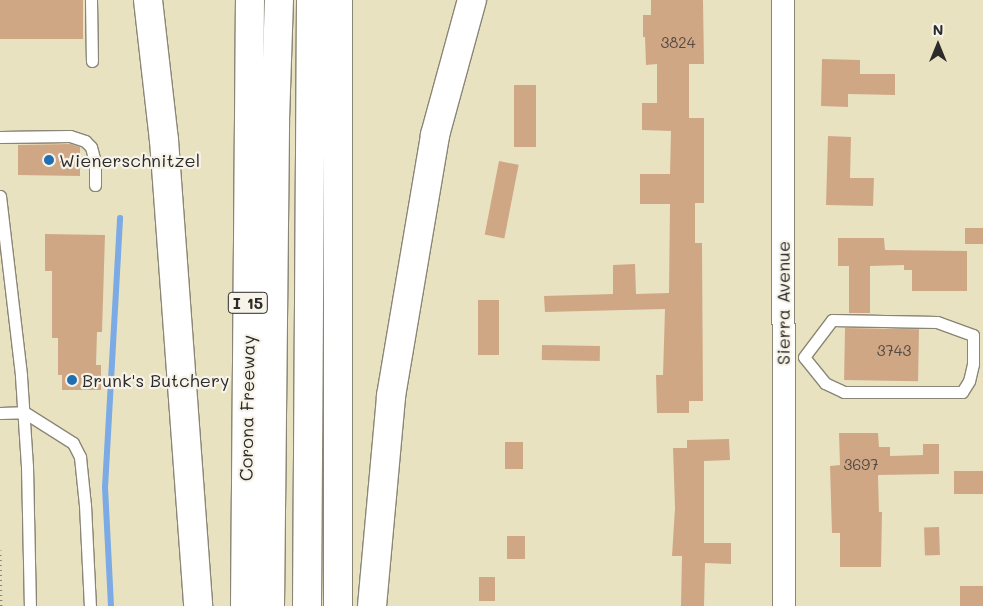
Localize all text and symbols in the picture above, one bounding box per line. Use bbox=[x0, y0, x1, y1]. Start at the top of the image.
north arrow bbox=[913, 20, 963, 70]
text: N bbox=[933, 20, 943, 39]
house number: 3824 bbox=[660, 34, 696, 52]
place label: Wienerschnitzel bbox=[59, 149, 200, 171]
marker: Wienerschnitzel bbox=[43, 154, 55, 166]
street label: Sierra Avenue bbox=[772, 241, 794, 365]
road number: I 15 bbox=[227, 290, 269, 316]
street label: Corona Freeway bbox=[235, 335, 259, 481]
house number: 3743 bbox=[877, 342, 911, 360]
place label: Brunk's Butchery bbox=[82, 369, 229, 391]
marker: Brunk's Butchery bbox=[66, 374, 78, 386]
house number: 3697 bbox=[843, 456, 879, 474]

